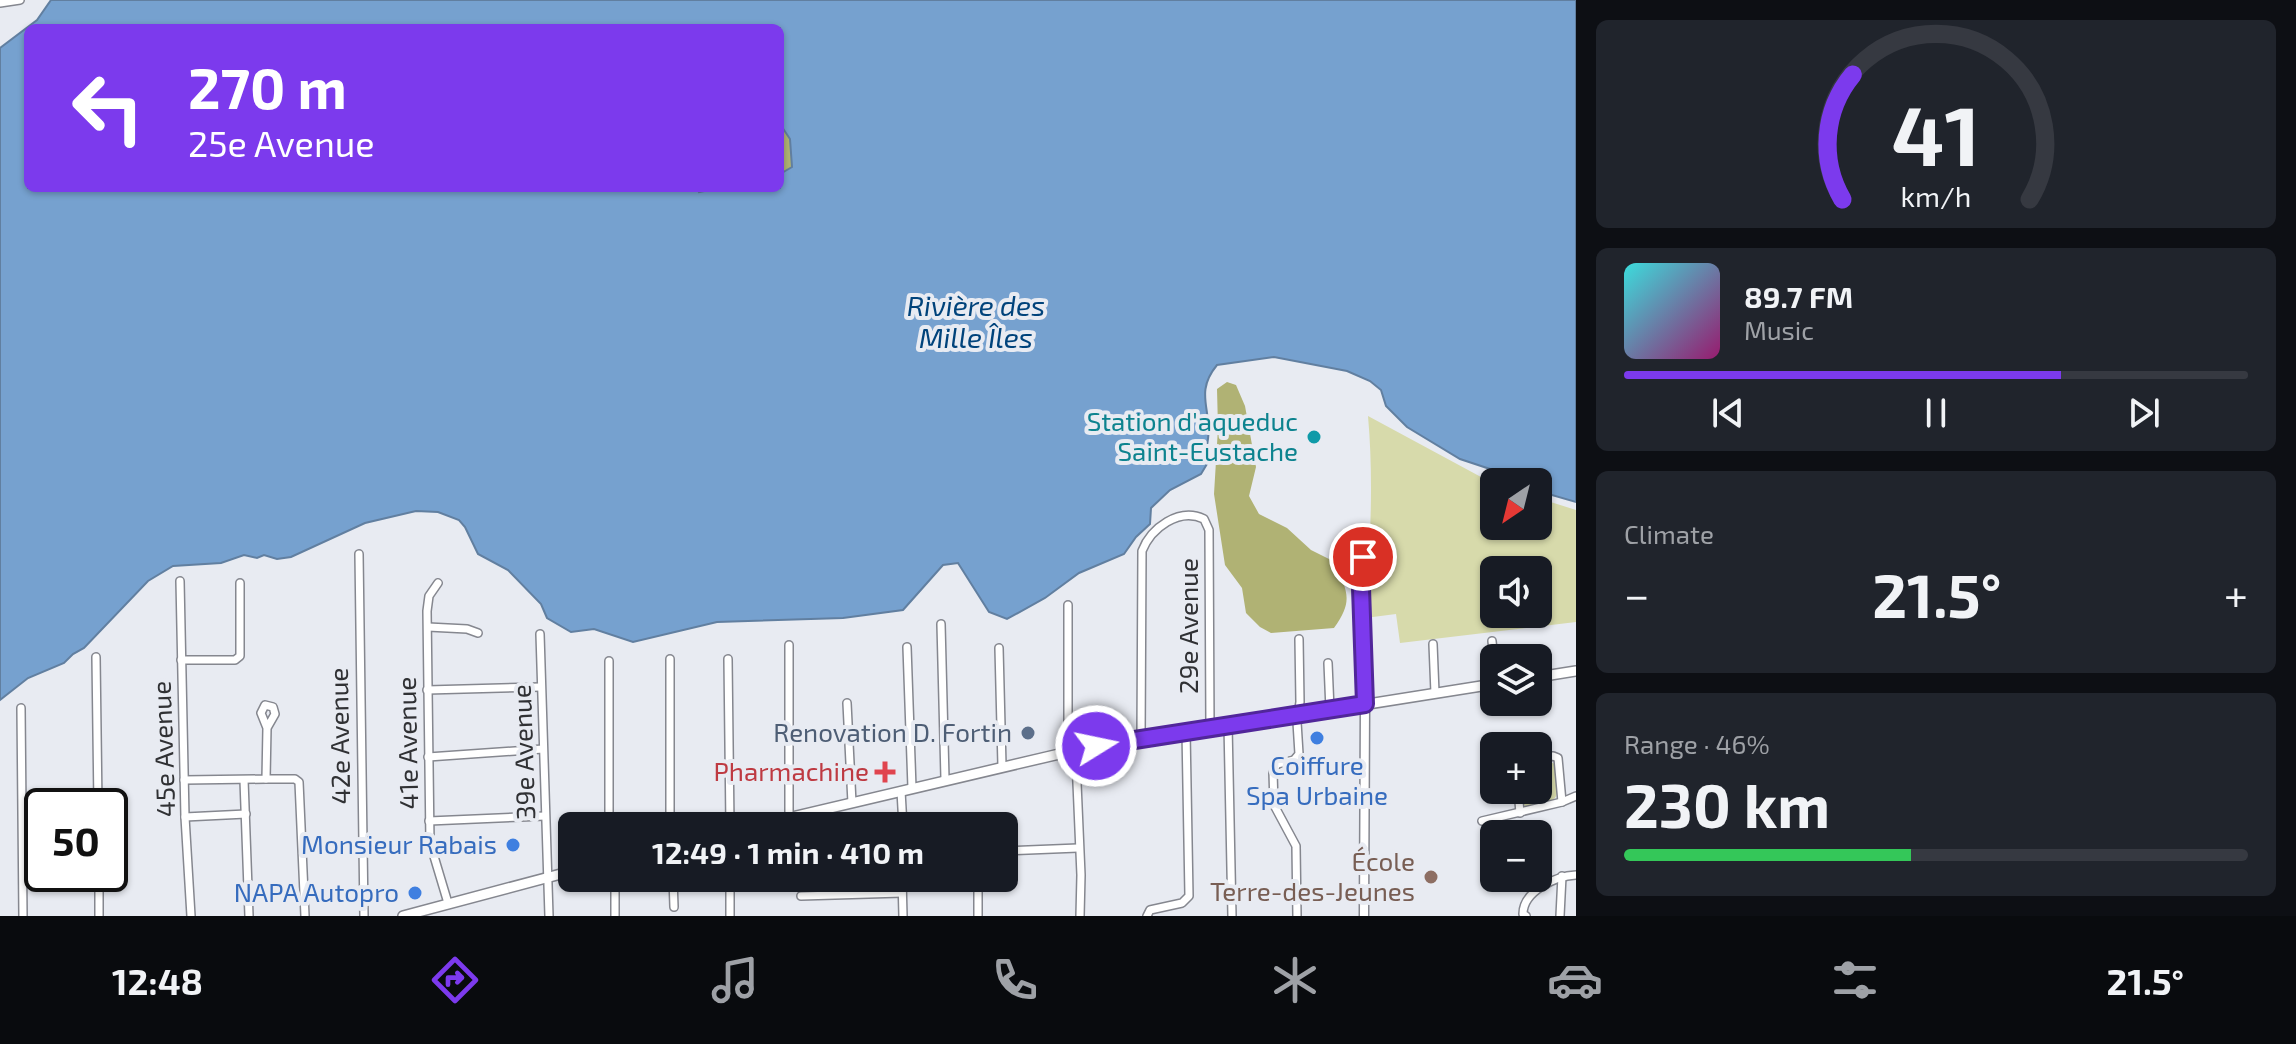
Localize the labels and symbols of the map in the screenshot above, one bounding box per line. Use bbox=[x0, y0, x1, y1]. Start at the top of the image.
water label: Rivière des Mille Îles bbox=[907, 288, 1045, 354]
place label: Station d'aqueduc Saint-Eustache bbox=[1087, 405, 1298, 466]
marker: Station d'aqueduc Saint-Eustache bbox=[1305, 428, 1323, 446]
north arrow bbox=[1480, 468, 1552, 540]
pin bbox=[1329, 523, 1397, 591]
street label: 29e Avenue bbox=[1172, 558, 1203, 694]
street label: 42e Avenue bbox=[322, 667, 355, 805]
street label: 41e Avenue bbox=[390, 676, 423, 810]
street label: 45e Avenue bbox=[145, 680, 180, 818]
street label: 39e Avenue bbox=[505, 684, 540, 820]
position arrow bbox=[1054, 704, 1138, 788]
place label: Renovation D. Fortin bbox=[773, 716, 1012, 747]
marker: Renovation D. Fortin bbox=[1019, 724, 1037, 742]
marker: Coiffure Spa Urbaine bbox=[1308, 729, 1326, 747]
place label: Coiffure Spa Urbaine bbox=[1246, 749, 1388, 810]
place label: Pharmachine bbox=[713, 755, 869, 786]
marker: Pharmachine bbox=[876, 763, 894, 781]
speed limit sign: 50 bbox=[24, 788, 128, 892]
place label: Monsieur Rabais bbox=[301, 828, 497, 859]
marker: Monsieur Rabais bbox=[504, 836, 522, 854]
place label: École Terre-des-Jeunes bbox=[1210, 845, 1415, 906]
marker: École Terre-des-Jeunes bbox=[1422, 868, 1440, 886]
place label: NAPA Autopro bbox=[234, 876, 399, 907]
marker: NAPA Autopro bbox=[406, 884, 424, 902]

